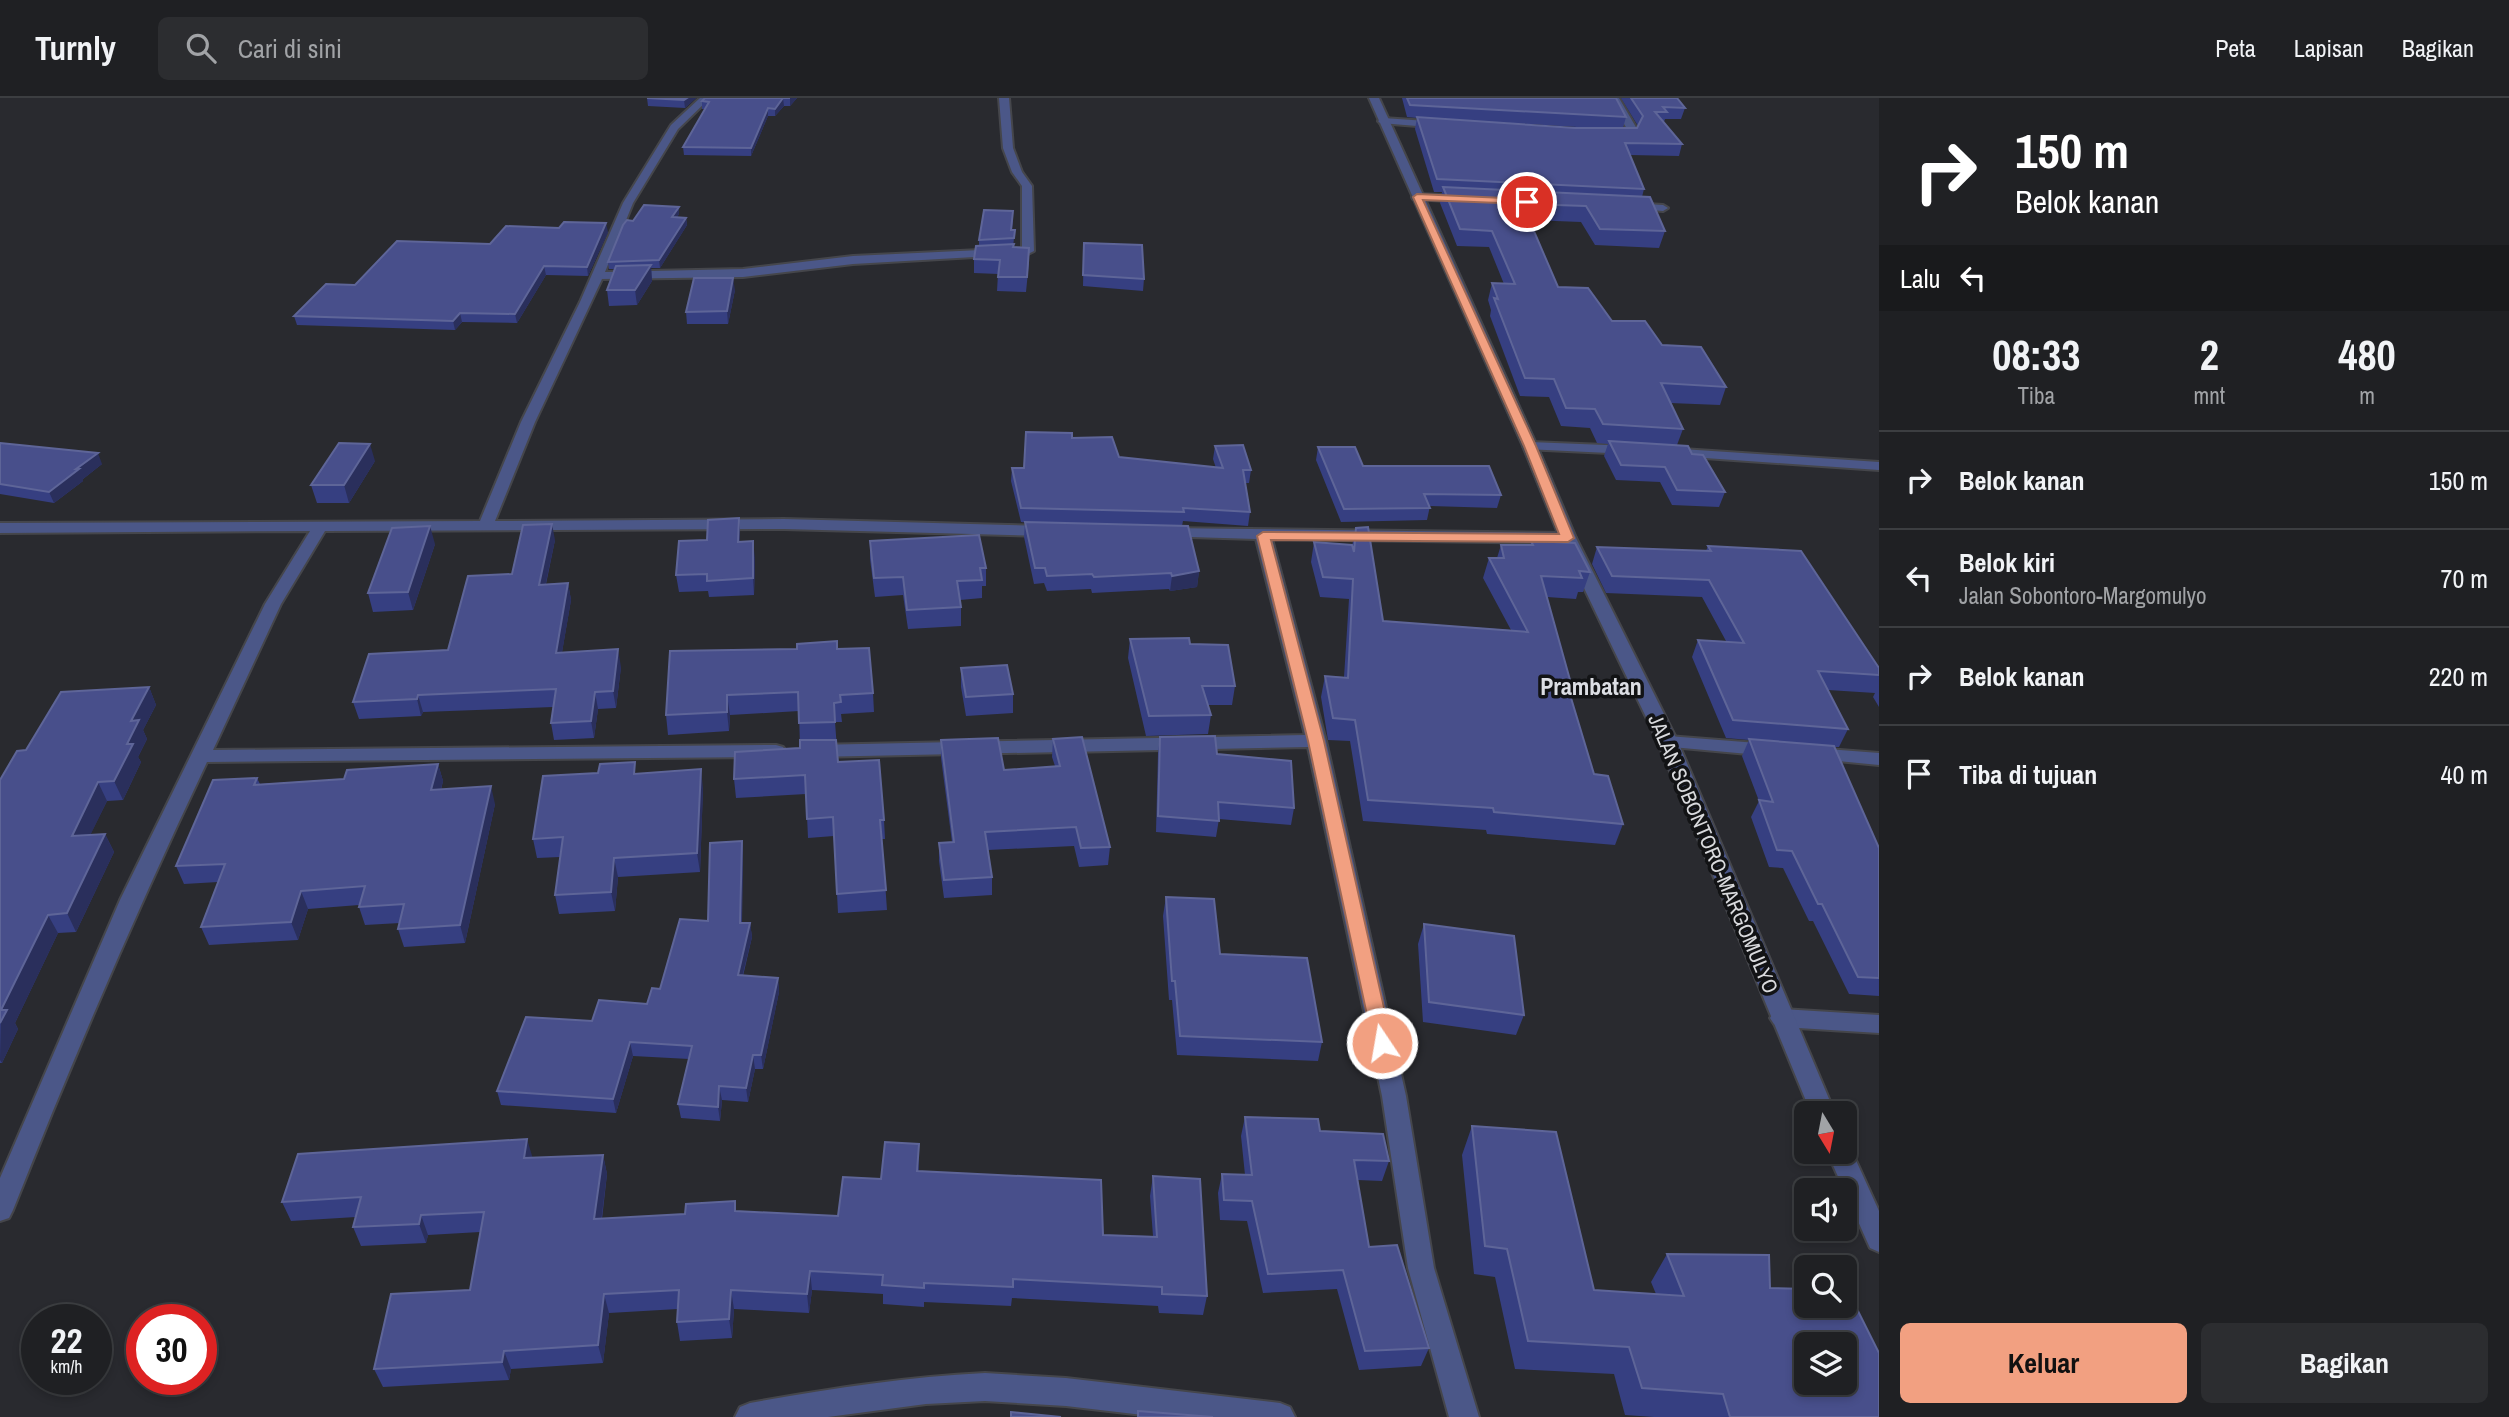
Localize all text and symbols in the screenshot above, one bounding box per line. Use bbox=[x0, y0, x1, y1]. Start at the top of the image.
search box bbox=[158, 17, 648, 80]
text: Turnly bbox=[35, 26, 116, 70]
icon: search bbox=[182, 29, 220, 67]
text: Cari di sini bbox=[238, 31, 342, 66]
text: Peta bbox=[2215, 32, 2256, 64]
text: Lapisan bbox=[2294, 32, 2364, 64]
text: Bagikan bbox=[2402, 32, 2474, 64]
text: 150 m bbox=[2015, 117, 2129, 183]
icon: right bbox=[1900, 126, 1991, 217]
pin bbox=[1497, 172, 1557, 232]
text: Belok kanan bbox=[2015, 180, 2159, 223]
icon: arrive bbox=[1508, 183, 1546, 221]
icon: left bbox=[1954, 259, 1992, 297]
text: Lalu bbox=[1900, 261, 1940, 296]
text: 08:33 bbox=[1992, 327, 2080, 383]
text: 2 bbox=[2200, 327, 2219, 383]
text: 480 bbox=[2338, 327, 2396, 383]
text: Tiba bbox=[2018, 380, 2055, 411]
text: mnt bbox=[2194, 380, 2225, 411]
text: m bbox=[2359, 380, 2375, 411]
icon: right bbox=[1900, 461, 1938, 499]
text: Belok kanan bbox=[1959, 463, 2085, 498]
text: 150 m bbox=[2429, 463, 2488, 498]
text: Belok kiri bbox=[1959, 545, 2055, 580]
icon: left bbox=[1900, 559, 1938, 597]
text: 70 m bbox=[2441, 561, 2488, 596]
text: Jalan Sobontoro-Margomulyo bbox=[1959, 580, 2206, 611]
icon: right bbox=[1900, 657, 1938, 695]
text: Belok kanan bbox=[1959, 659, 2085, 694]
text: 220 m bbox=[2429, 659, 2488, 694]
district label: Prambatan bbox=[1540, 670, 1642, 702]
street label: JALAN SOBONTORO-MARGOMULYO bbox=[1641, 710, 1786, 998]
icon: arrive bbox=[1900, 755, 1938, 793]
text: Tiba di tujuan bbox=[1959, 757, 2097, 792]
text: 40 m bbox=[2441, 757, 2488, 792]
position arrow bbox=[1345, 1006, 1419, 1080]
north arrow bbox=[1794, 1101, 1857, 1164]
map controls bbox=[1794, 1101, 1857, 1395]
button: sound bbox=[1794, 1178, 1857, 1241]
button: search bbox=[1794, 1255, 1857, 1318]
speed limit sign: 30 bbox=[126, 1304, 217, 1395]
text: 22 bbox=[51, 1317, 82, 1364]
button: Keluar bbox=[1900, 1323, 2187, 1403]
button: Bagikan bbox=[2201, 1323, 2488, 1403]
button: layers bbox=[1794, 1332, 1857, 1395]
text: km/h bbox=[51, 1354, 83, 1379]

